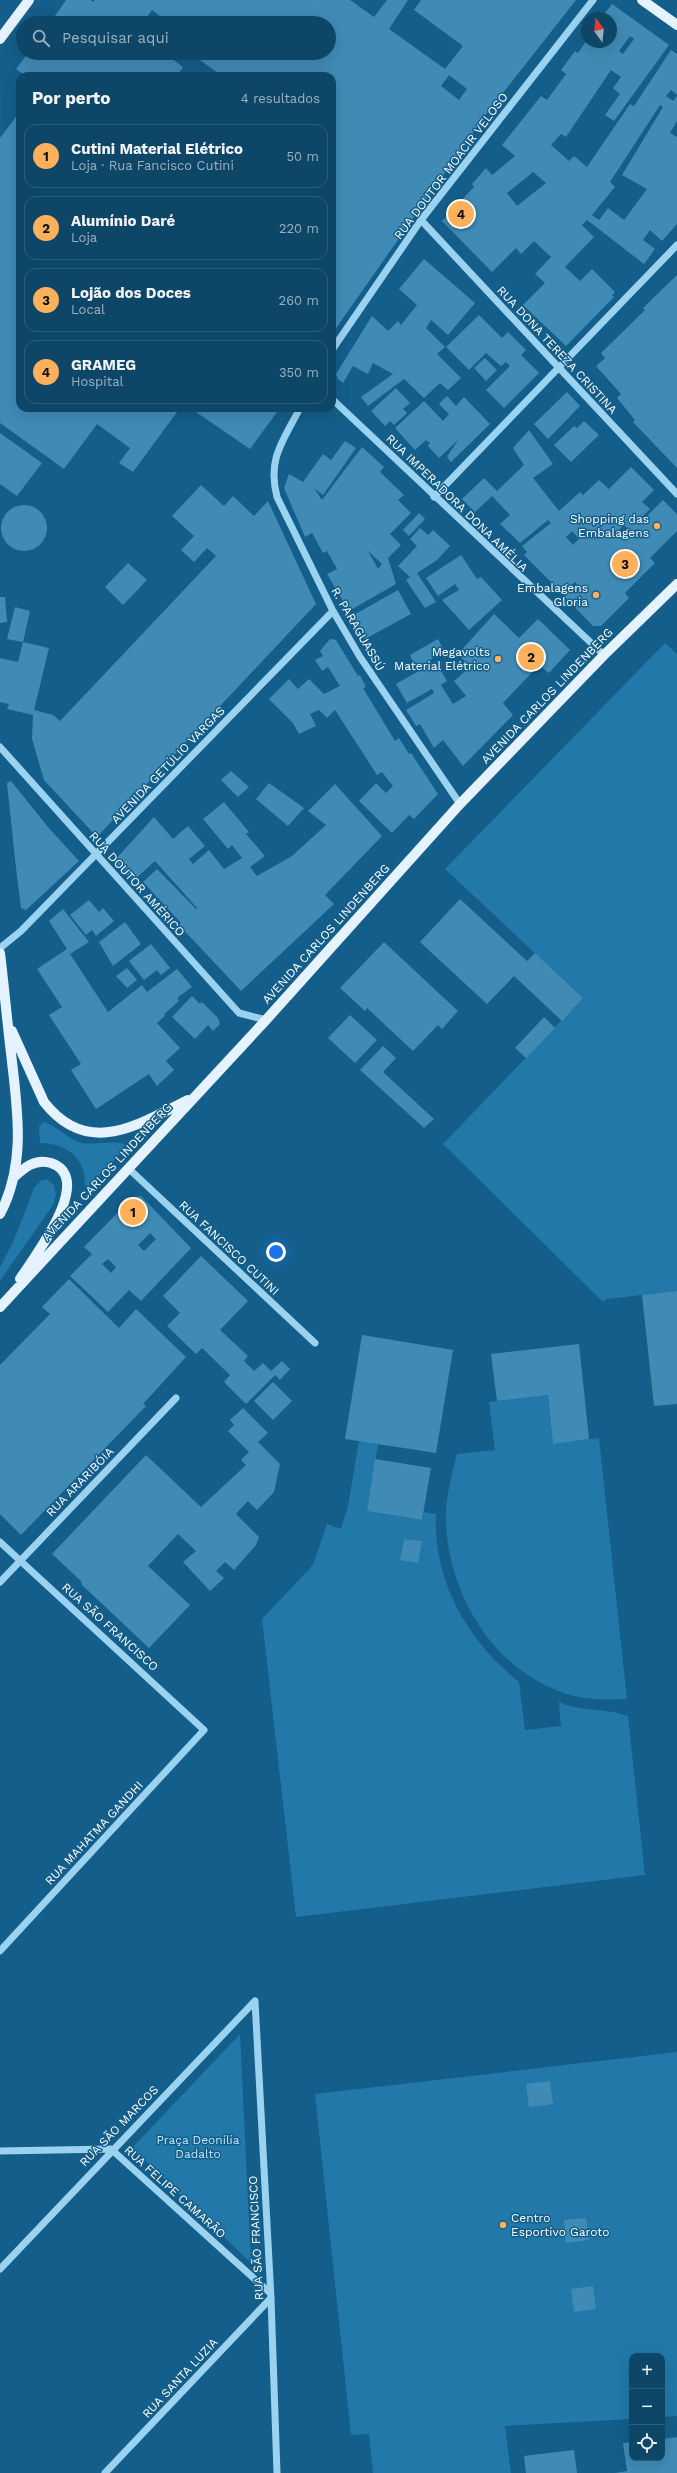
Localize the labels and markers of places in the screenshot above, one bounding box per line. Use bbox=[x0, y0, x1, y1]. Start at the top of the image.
pin: 4 bbox=[448, 199, 474, 229]
place label: Shopping das Embalagens bbox=[570, 512, 649, 540]
marker: Shopping das Embalagens bbox=[652, 521, 662, 531]
pin: 3 bbox=[612, 549, 638, 579]
place label: Embalagens Gloria bbox=[517, 581, 588, 609]
marker: Embalagens Gloria bbox=[591, 590, 601, 600]
pin: 2 bbox=[518, 642, 544, 672]
place label: Megavolts Material Elétrico bbox=[394, 645, 490, 673]
marker: Megavolts Material Elétrico bbox=[493, 654, 503, 664]
pin: 1 bbox=[120, 1197, 146, 1227]
place label: Centro Esportivo Garoto bbox=[511, 2211, 610, 2239]
marker: Centro Esportivo Garoto bbox=[498, 2220, 508, 2230]

